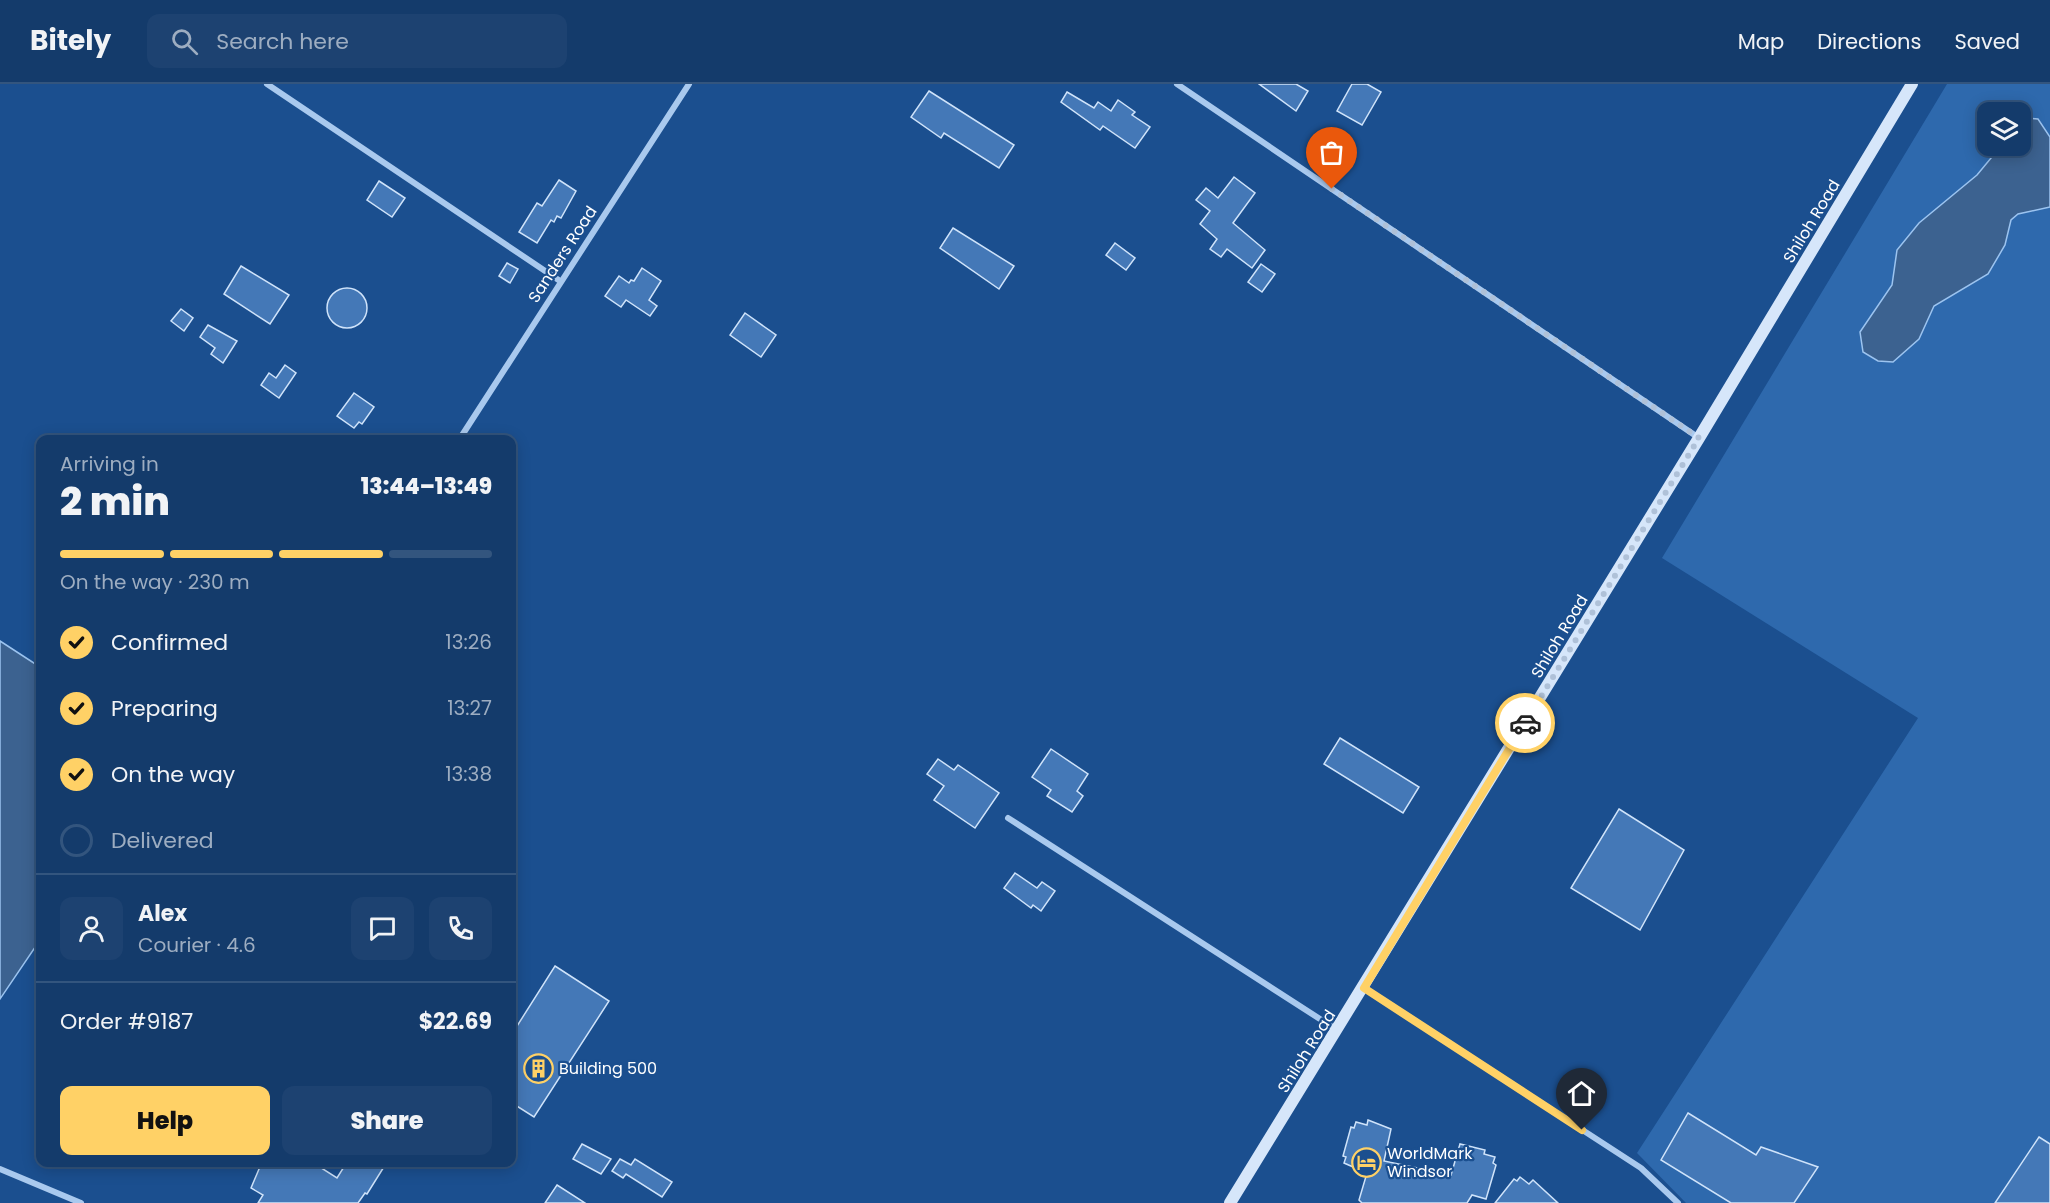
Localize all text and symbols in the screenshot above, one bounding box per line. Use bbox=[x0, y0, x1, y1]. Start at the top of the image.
search box bbox=[147, 14, 567, 68]
text: Bitely bbox=[30, 21, 111, 60]
icon: search bbox=[168, 25, 201, 58]
text: Search here bbox=[216, 26, 349, 57]
text: Map bbox=[1738, 27, 1784, 56]
text: Directions bbox=[1817, 27, 1921, 56]
text: Saved bbox=[1954, 27, 2020, 56]
map controls bbox=[1977, 102, 2031, 156]
button: layers bbox=[1977, 102, 2031, 156]
pin bbox=[1306, 127, 1357, 189]
icon: bag bbox=[1315, 136, 1348, 169]
street label: Shiloh Road bbox=[1777, 175, 1845, 267]
street label: Sanders Road bbox=[522, 201, 602, 307]
text: Arriving in bbox=[60, 450, 159, 478]
text: 13:44–13:49 bbox=[361, 471, 492, 502]
text: 2 min bbox=[60, 474, 170, 529]
text: On the way · 230 m bbox=[60, 568, 250, 596]
street label: Shiloh Road bbox=[1525, 590, 1593, 682]
icon: check bbox=[60, 626, 93, 659]
text: Confirmed bbox=[111, 627, 228, 658]
text: 13:26 bbox=[445, 628, 492, 656]
icon: check bbox=[60, 692, 93, 725]
text: Preparing bbox=[111, 693, 218, 724]
courier bbox=[1495, 693, 1555, 753]
text: 13:27 bbox=[447, 694, 492, 722]
icon: car bbox=[1509, 707, 1542, 740]
icon: check bbox=[60, 758, 93, 791]
text: On the way bbox=[111, 759, 235, 790]
text: 13:38 bbox=[445, 760, 492, 788]
text: Delivered bbox=[111, 825, 214, 856]
button: person bbox=[60, 897, 123, 960]
button: chat bbox=[351, 897, 414, 960]
button: phone bbox=[429, 897, 492, 960]
text: Alex bbox=[138, 898, 187, 929]
text: Courier · 4.6 bbox=[138, 931, 256, 959]
street label: Shiloh Road bbox=[1272, 1005, 1341, 1097]
text: Order #9187 bbox=[60, 1006, 193, 1037]
text: $22.69 bbox=[419, 1006, 492, 1037]
building icon: Building 500 bbox=[522, 1052, 554, 1084]
place label: Building 500 bbox=[559, 1057, 657, 1080]
pin bbox=[1556, 1068, 1607, 1130]
icon: home bbox=[1565, 1077, 1598, 1110]
button: Help bbox=[60, 1086, 270, 1155]
button: Share bbox=[282, 1086, 492, 1155]
place label: WorldMark Windsor bbox=[1387, 1142, 1473, 1183]
hotel icon: WorldMark Windsor bbox=[1350, 1146, 1382, 1178]

